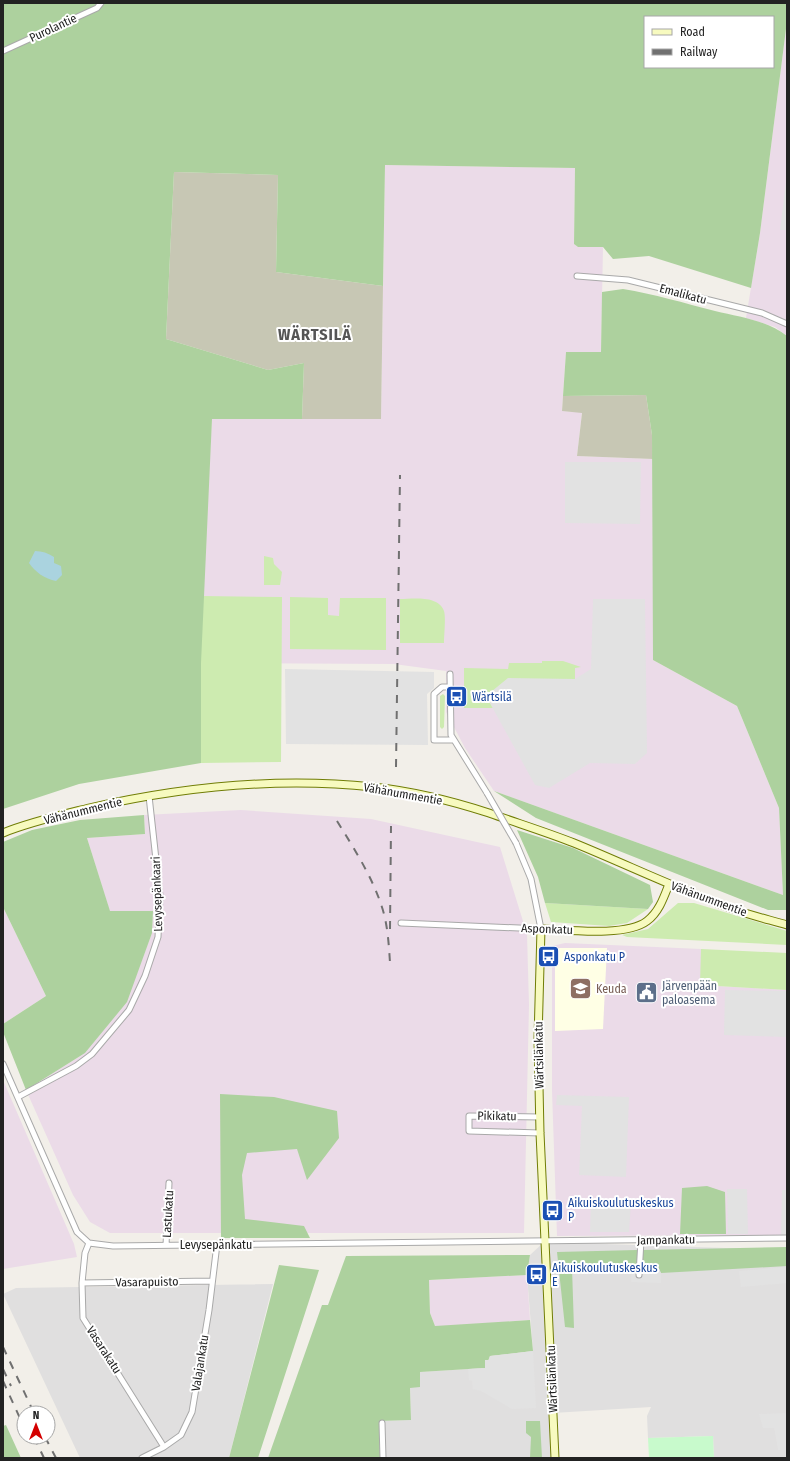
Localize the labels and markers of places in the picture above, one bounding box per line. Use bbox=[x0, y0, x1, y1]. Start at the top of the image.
bus stop icon: Wärtsilä bbox=[444, 684, 470, 710]
place label: Wärtsilä bbox=[472, 690, 512, 704]
bus stop icon: Asponkatu P bbox=[536, 944, 562, 970]
place label: Asponkatu P bbox=[564, 950, 625, 964]
school or university icon: Keuda bbox=[567, 976, 593, 1002]
place label: Järvenpään paloasema bbox=[662, 979, 717, 1007]
public building icon: Järvenpään paloasema bbox=[633, 980, 659, 1006]
place label: Keuda bbox=[596, 982, 627, 996]
place label: Aikuiskoulutuskeskus P bbox=[568, 1196, 674, 1224]
bus stop icon: Aikuiskoulutuskeskus P bbox=[539, 1197, 565, 1223]
place label: Aikuiskoulutuskeskus E bbox=[552, 1261, 658, 1289]
bus stop icon: Aikuiskoulutuskeskus E bbox=[523, 1262, 549, 1288]

